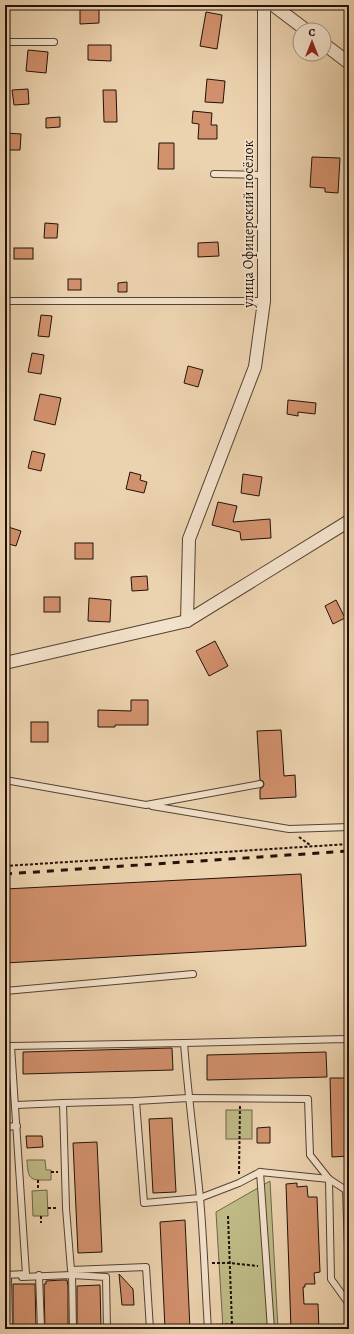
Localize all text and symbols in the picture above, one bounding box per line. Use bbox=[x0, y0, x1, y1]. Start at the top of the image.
north arrow bbox=[292, 22, 332, 62]
text: С bbox=[309, 25, 316, 40]
street label: улица Офицерский посёлок bbox=[239, 140, 258, 309]

